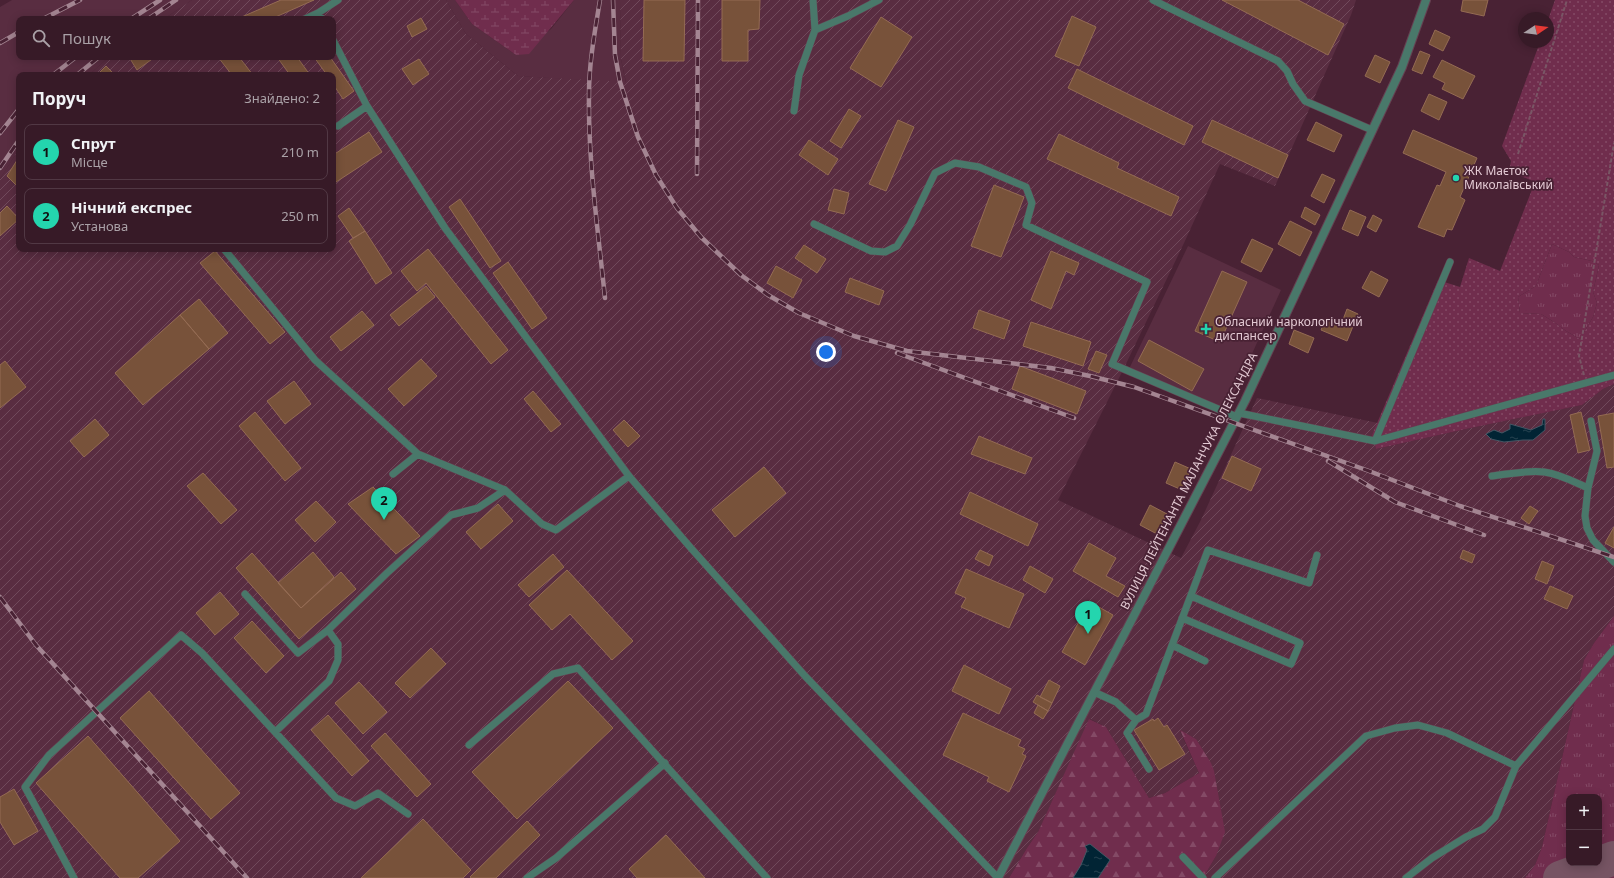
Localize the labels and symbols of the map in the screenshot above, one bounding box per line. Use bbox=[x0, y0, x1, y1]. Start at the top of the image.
north arrow bbox=[1518, 12, 1554, 48]
place label: ЖК Маєток Миколаївський bbox=[1464, 162, 1553, 193]
marker: ЖК Маєток Миколаївський bbox=[1451, 173, 1461, 183]
place label: Обласний наркологічний диспансер bbox=[1215, 313, 1363, 344]
marker: Обласний наркологічний диспансер bbox=[1200, 323, 1212, 335]
your location bbox=[816, 342, 836, 362]
street label: ВУЛИЦЯ ЛЕЙТЕНАНТА МАЛАНЧУКА ОЛЕКСАНДРА bbox=[1116, 349, 1261, 612]
pin: 2 bbox=[371, 487, 397, 520]
pin: 1 bbox=[1075, 601, 1101, 634]

